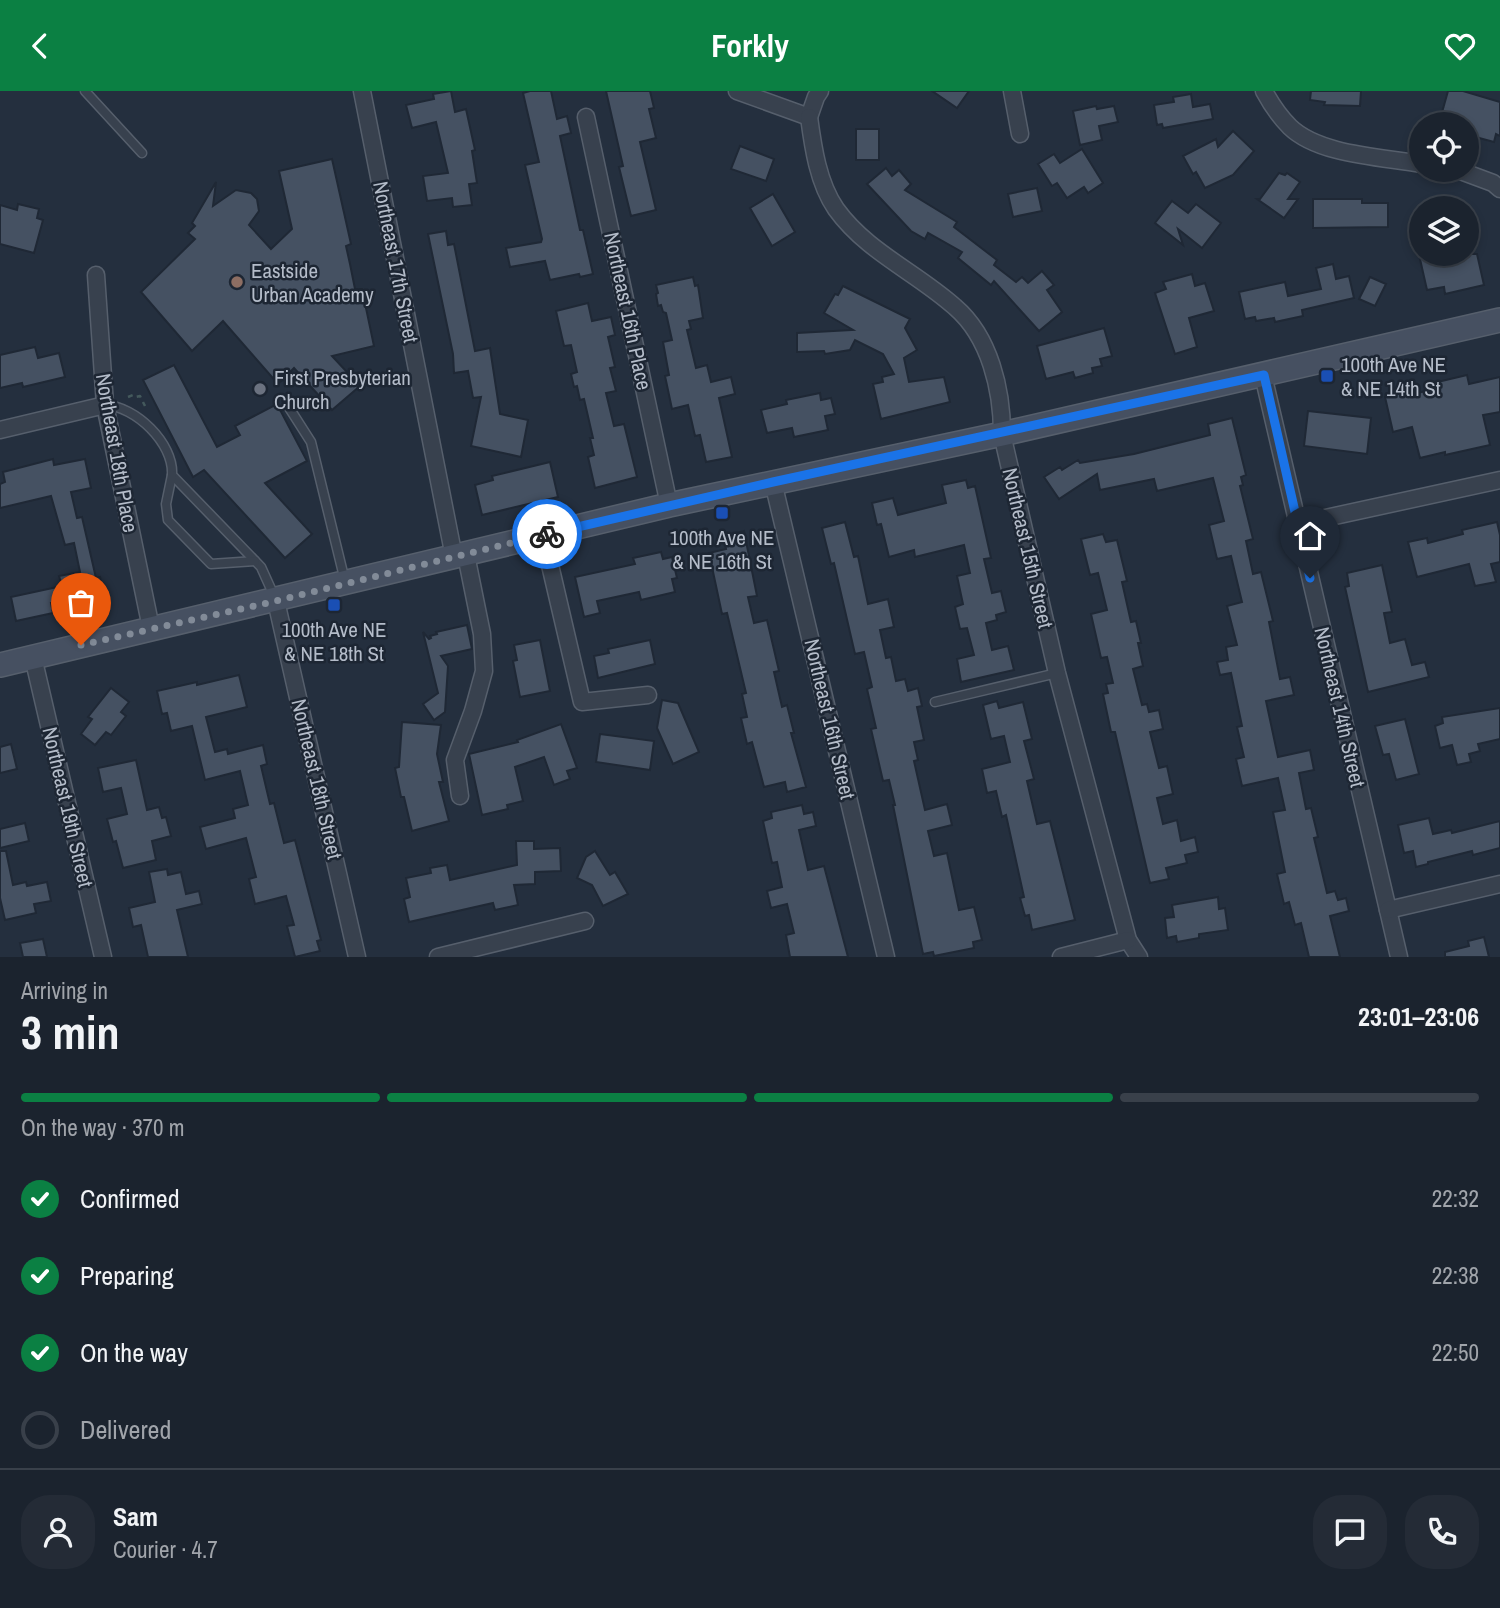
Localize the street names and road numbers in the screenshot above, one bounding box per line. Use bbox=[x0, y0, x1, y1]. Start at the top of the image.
street label: Northeast 17th Street bbox=[366, 179, 426, 345]
street label: Northeast 16th Place bbox=[597, 229, 659, 393]
street label: Northeast 18th Place bbox=[89, 371, 145, 535]
street label: Northeast 15th Street bbox=[995, 465, 1061, 631]
street label: Northeast 14th Street bbox=[1307, 624, 1373, 790]
street label: Northeast 16th Street bbox=[797, 636, 863, 802]
street label: Northeast 18th Street bbox=[284, 696, 350, 862]
street label: Northeast 19th Street bbox=[35, 724, 101, 890]

